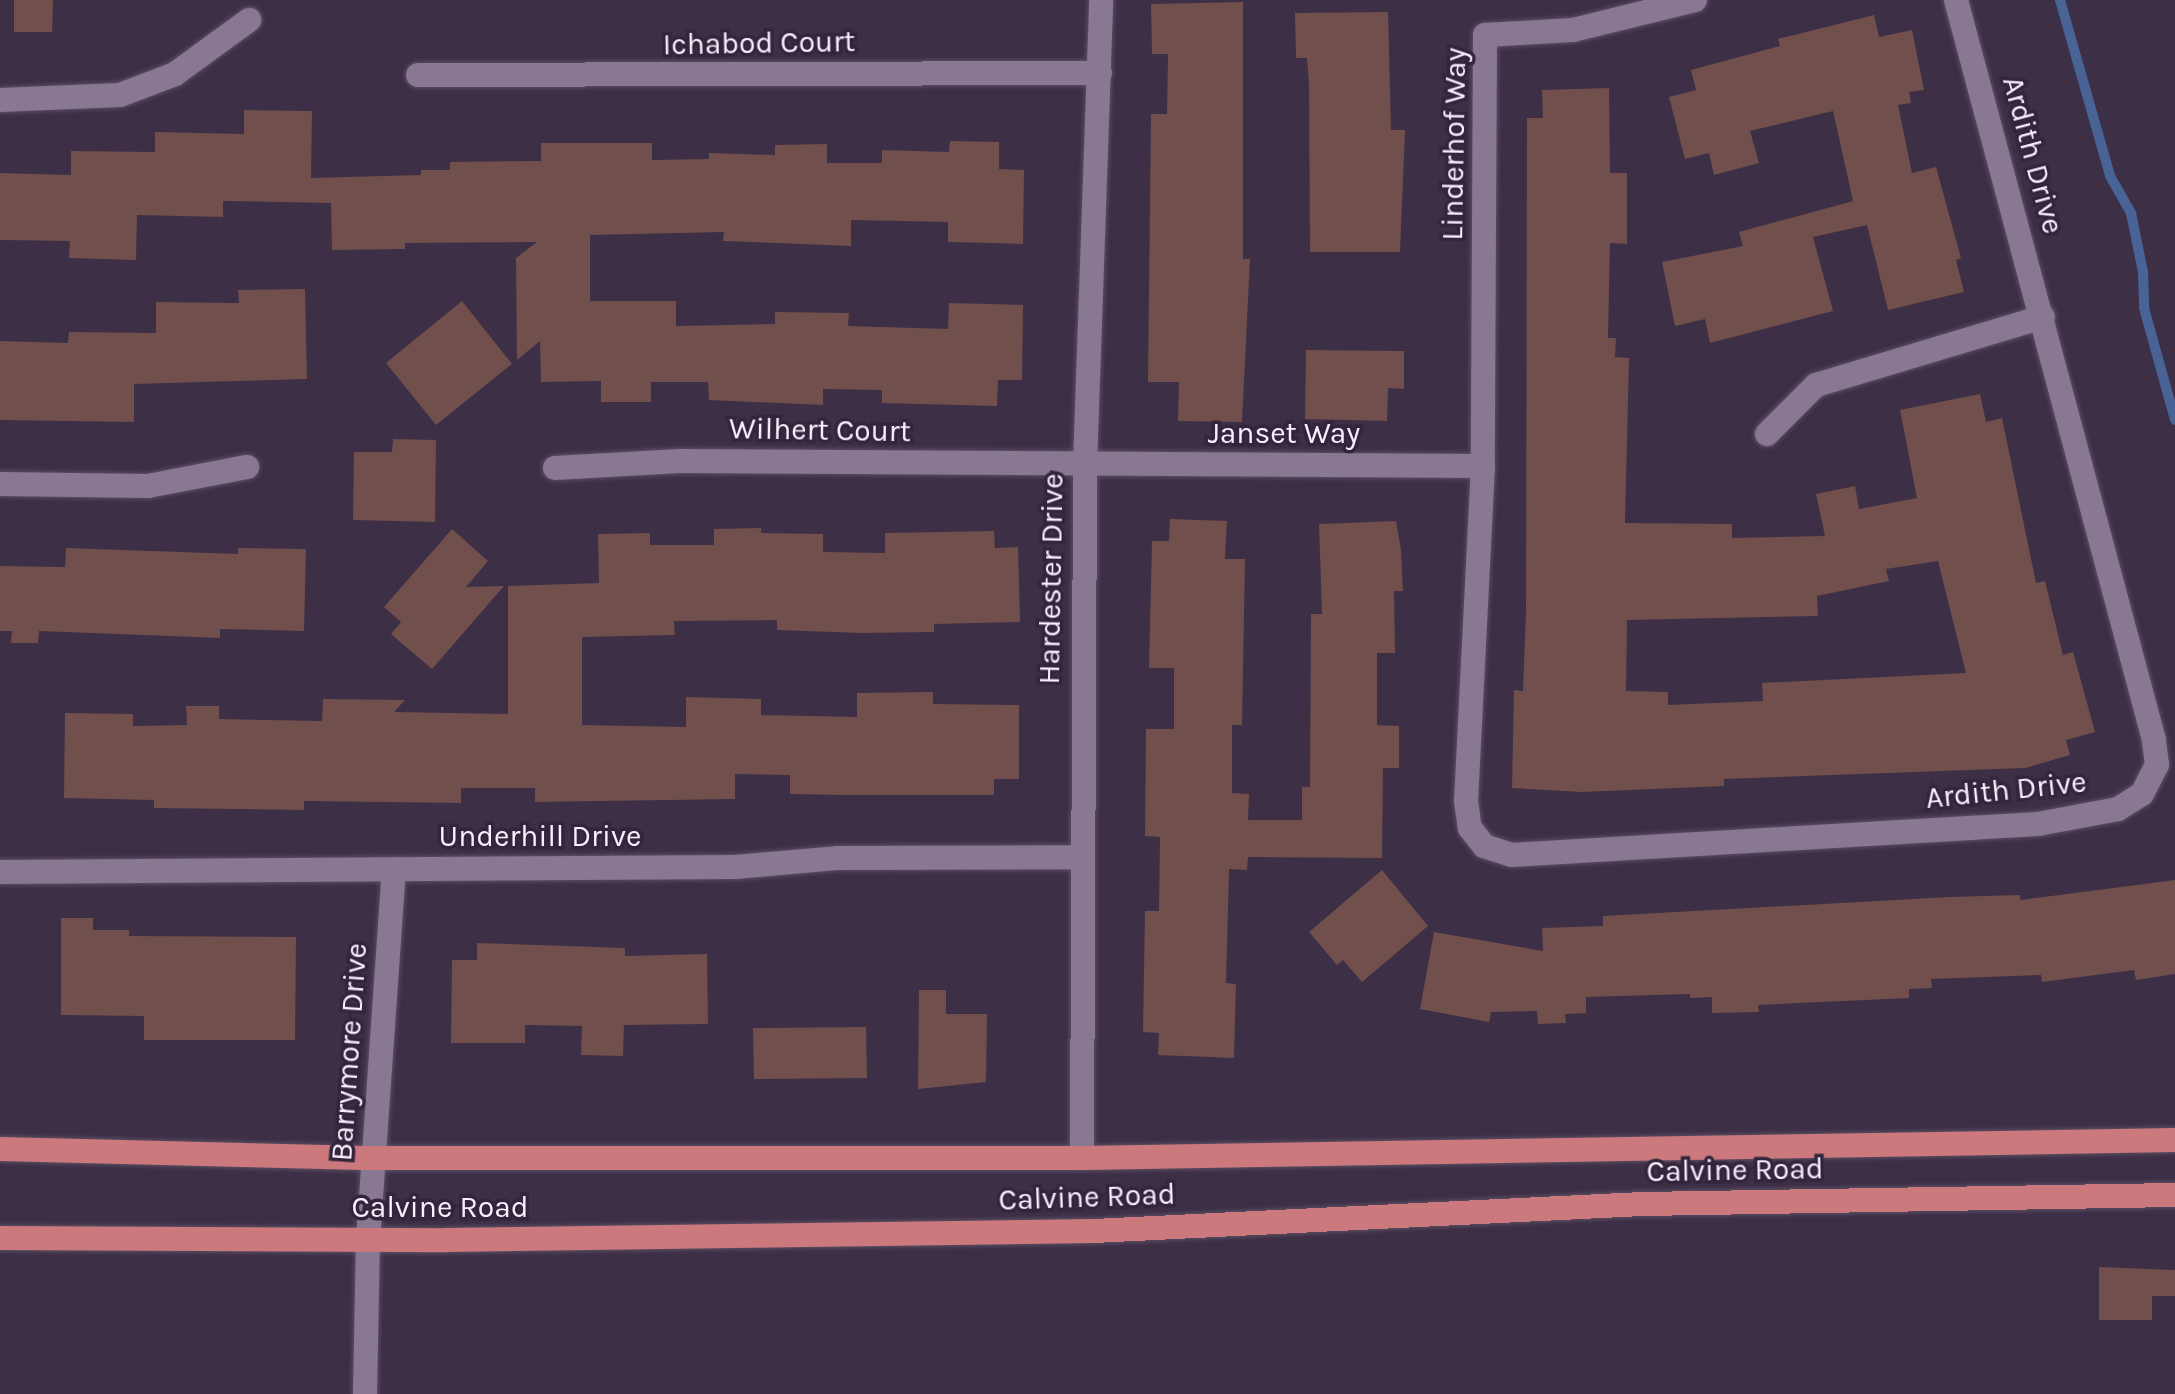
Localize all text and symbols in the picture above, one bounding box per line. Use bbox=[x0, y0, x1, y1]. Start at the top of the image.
street label: Ichabod Court bbox=[662, 23, 856, 63]
street label: Linderhof Way bbox=[1434, 47, 1474, 241]
street label: Ardith Drive bbox=[1995, 72, 2071, 238]
street label: Wilhert Court bbox=[729, 410, 911, 450]
street label: Janset Way bbox=[1208, 415, 1360, 451]
street label: Hardester Drive bbox=[1031, 473, 1071, 685]
street label: Ardith Drive bbox=[1924, 764, 2088, 816]
street label: Underhill Drive bbox=[439, 818, 641, 854]
street label: Barrymore Drive bbox=[323, 942, 375, 1162]
street label: Calvine Road bbox=[1646, 1150, 1824, 1190]
street label: Calvine Road bbox=[998, 1176, 1176, 1218]
street label: Calvine Road bbox=[351, 1189, 529, 1225]

